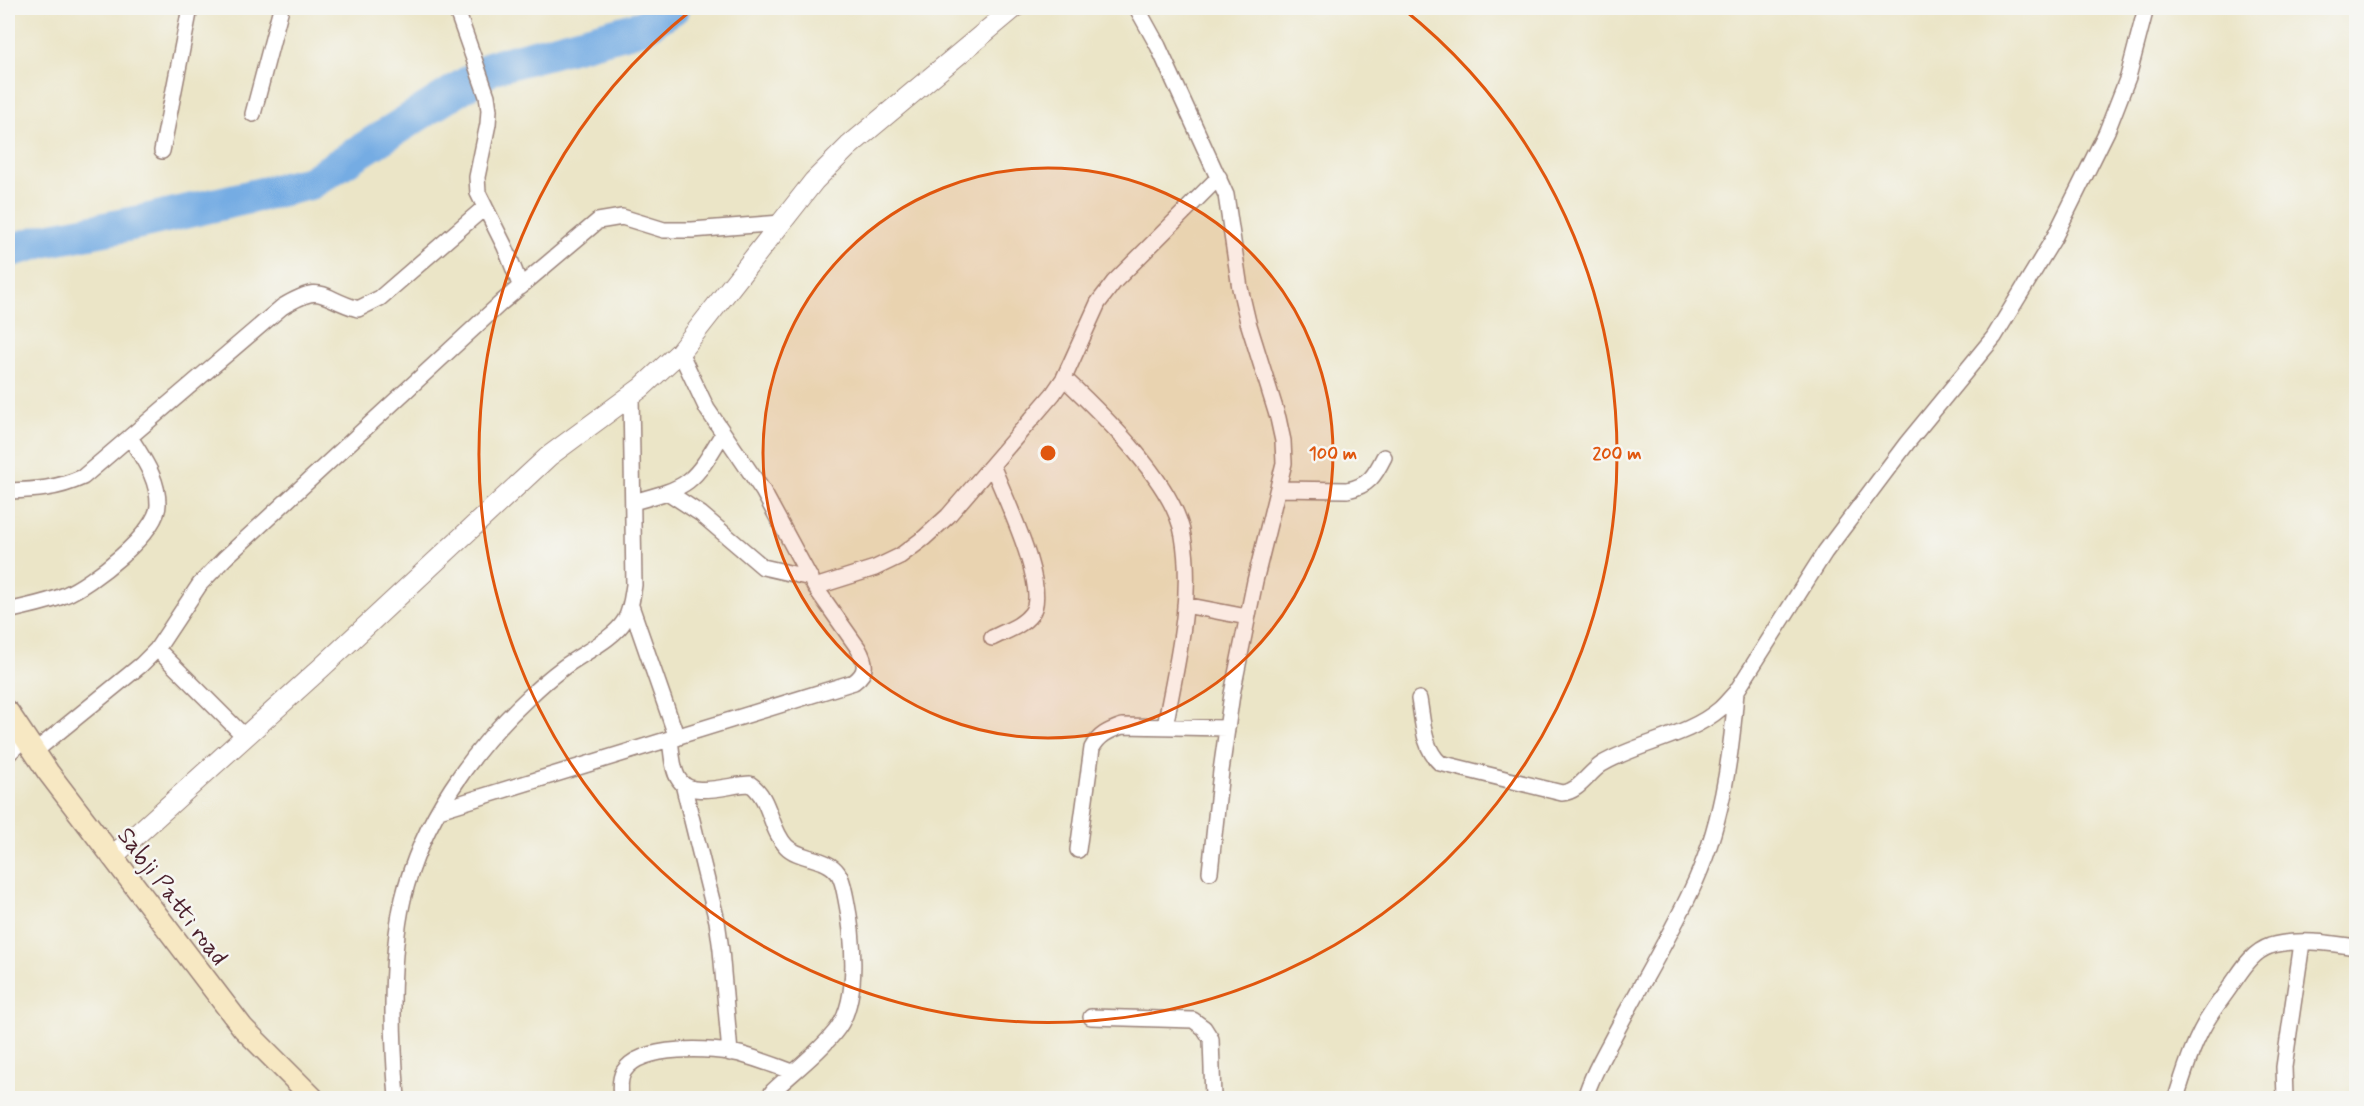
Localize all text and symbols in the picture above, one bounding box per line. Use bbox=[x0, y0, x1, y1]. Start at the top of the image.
text: 100 m bbox=[1309, 442, 1357, 466]
text: 200 m bbox=[1592, 442, 1642, 466]
centre of rings bbox=[1038, 443, 1058, 463]
street label: Sabji Patti road bbox=[110, 822, 234, 972]

